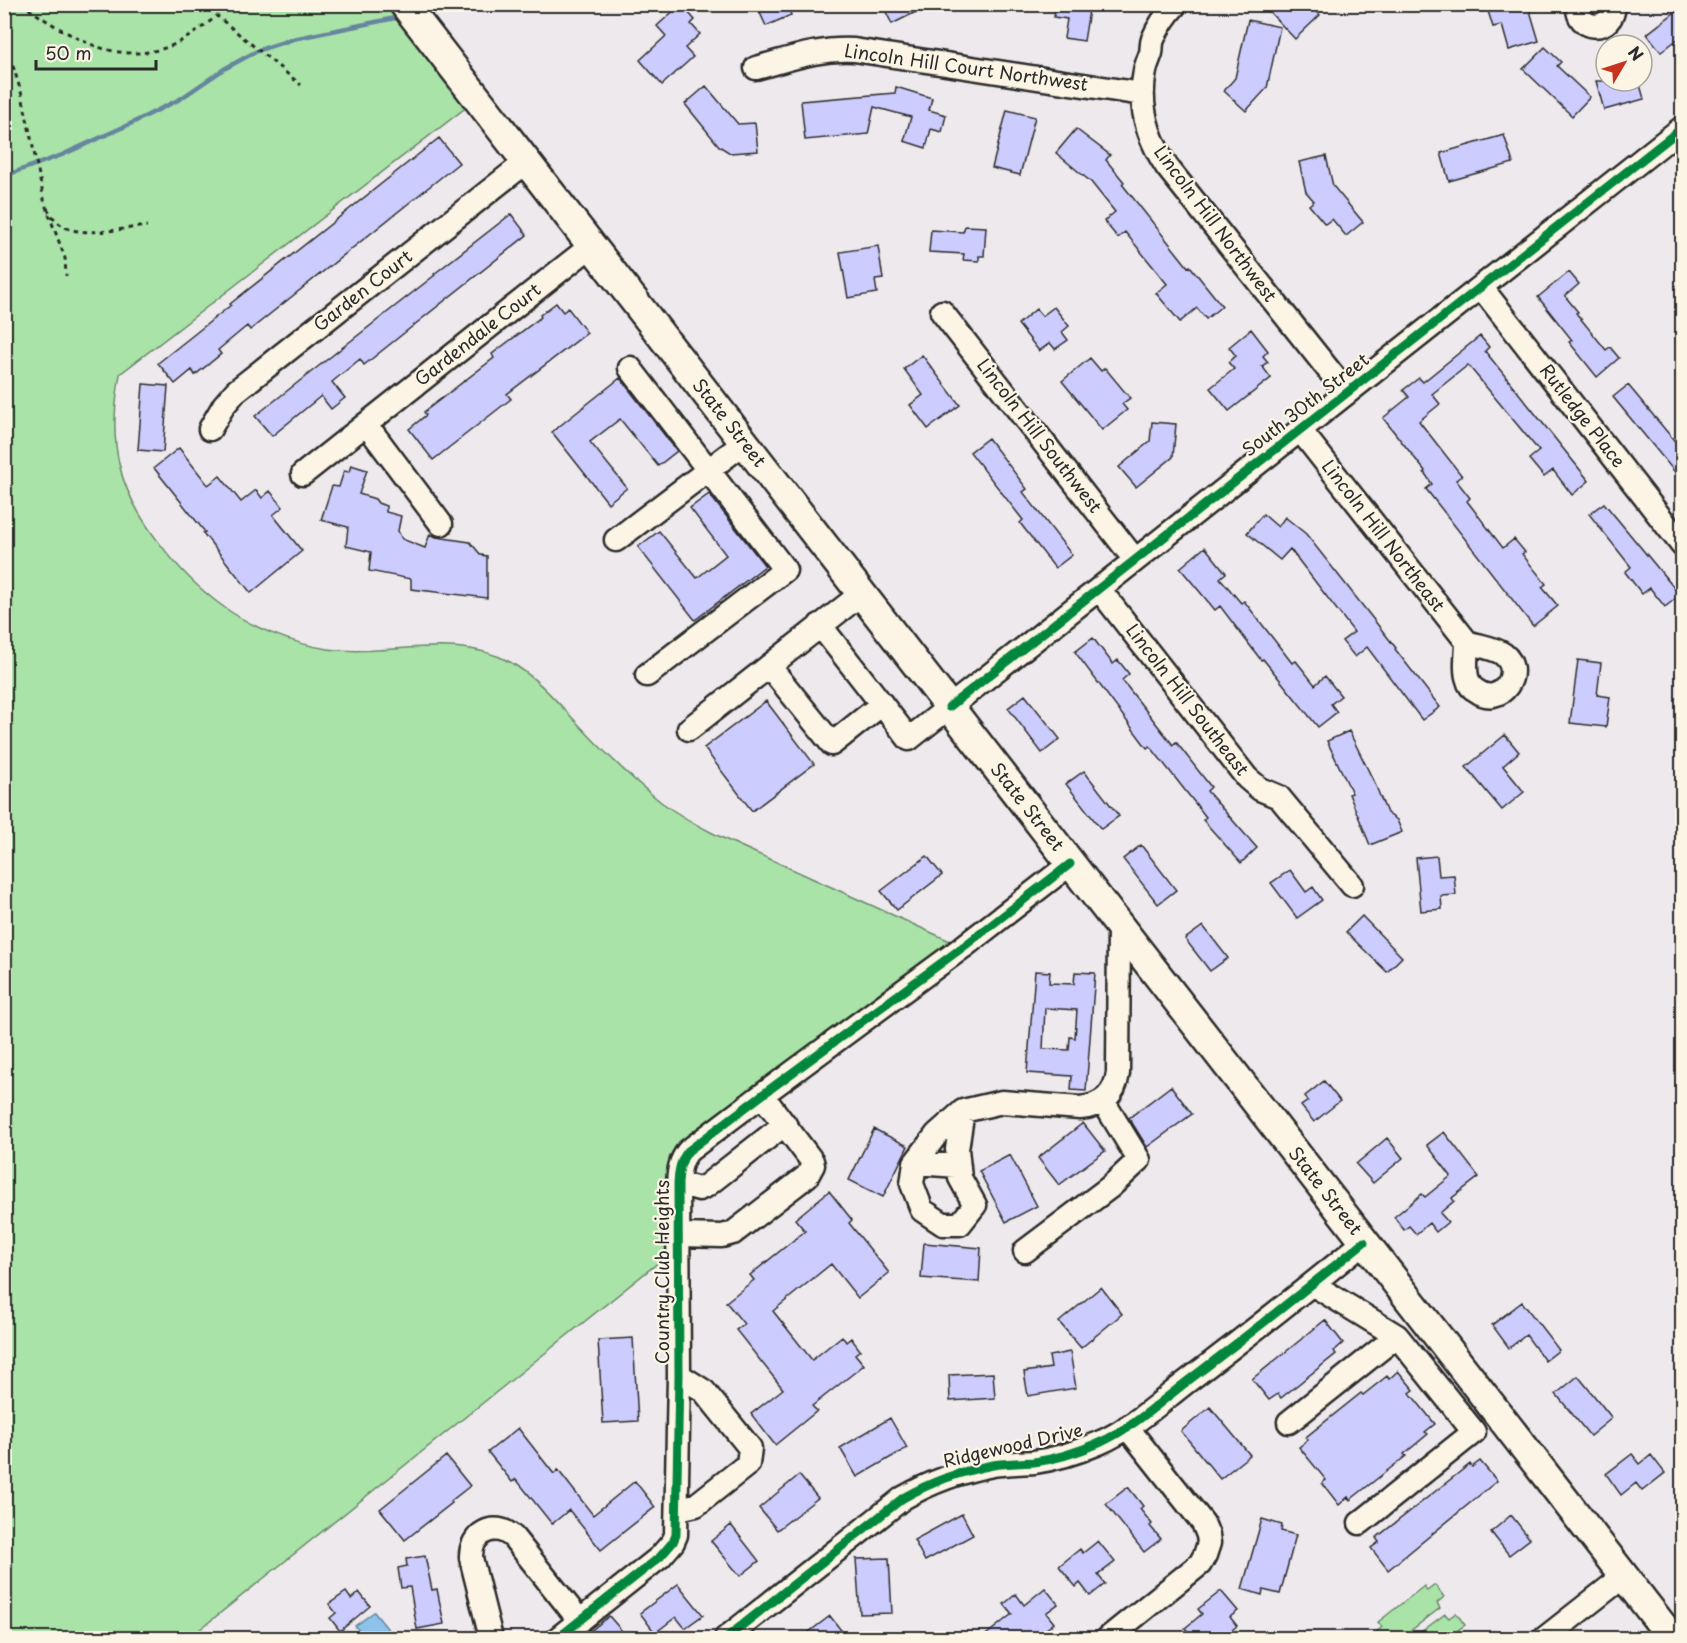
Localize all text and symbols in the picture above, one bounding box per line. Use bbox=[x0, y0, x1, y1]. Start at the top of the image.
scale bar bbox=[36, 33, 156, 71]
north arrow bbox=[1594, 33, 1654, 93]
street label: Lincoln Hill Court Northwest bbox=[843, 36, 1090, 97]
text: 50 m bbox=[45, 39, 92, 66]
text: N bbox=[1623, 40, 1650, 65]
street label: Lincoln Hill Northwest bbox=[1148, 139, 1284, 307]
street label: Garden Court bbox=[307, 242, 417, 337]
street label: Gardendale Court bbox=[408, 276, 546, 392]
street label: South 30th Street bbox=[1236, 346, 1374, 462]
street label: Lincoln Hill Southwest bbox=[971, 352, 1109, 518]
street label: Rutledge Place bbox=[1534, 357, 1632, 473]
street label: State Street bbox=[687, 372, 773, 472]
street label: Lincoln Hill Northeast bbox=[1316, 453, 1452, 617]
street label: Lincoln Hill Southeast bbox=[1120, 617, 1256, 781]
street label: State Street bbox=[985, 756, 1071, 856]
street label: State Street bbox=[1283, 1140, 1369, 1240]
street label: Country Club Heights bbox=[648, 1180, 675, 1364]
street label: Ridgewood Drive bbox=[940, 1415, 1085, 1474]

